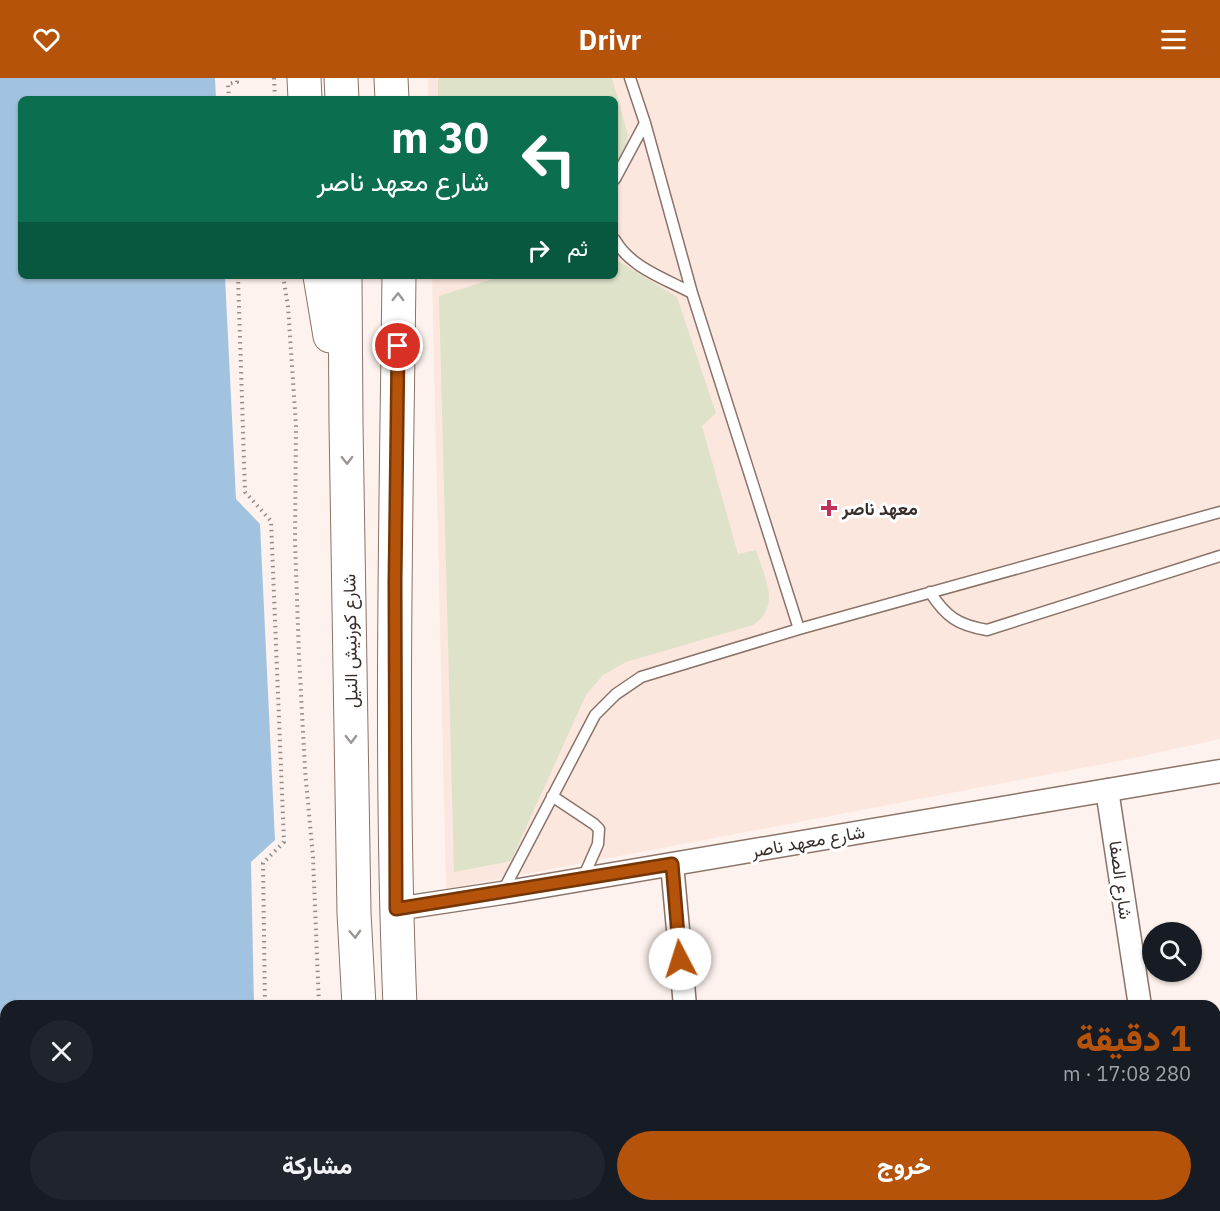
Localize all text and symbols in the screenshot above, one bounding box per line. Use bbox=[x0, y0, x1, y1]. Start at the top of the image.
text: Drivr bbox=[579, 22, 641, 57]
icon: heart bbox=[30, 23, 63, 56]
icon: menu bbox=[1157, 23, 1190, 56]
text: 30 m bbox=[391, 110, 489, 165]
icon: left bbox=[510, 120, 588, 198]
text: شارع معهد ناصر bbox=[317, 163, 489, 198]
text: ثم bbox=[567, 233, 588, 262]
icon: right bbox=[522, 234, 555, 267]
one-way arrow bbox=[392, 293, 405, 302]
pin bbox=[372, 320, 423, 371]
icon: arrive bbox=[381, 329, 414, 362]
one-way arrow bbox=[340, 456, 353, 465]
place label: معهد ناصر bbox=[841, 497, 918, 520]
marker: معهد ناصر bbox=[820, 499, 838, 517]
street label: شارع كورنيش النيل bbox=[337, 574, 364, 708]
one-way arrow bbox=[345, 735, 357, 744]
street label: شارع معهد ناصر bbox=[748, 820, 867, 863]
street label: شارع الصفا bbox=[1103, 839, 1138, 921]
map controls bbox=[1142, 922, 1202, 982]
button: search bbox=[1142, 922, 1202, 982]
position arrow bbox=[648, 927, 712, 991]
one-way arrow bbox=[349, 930, 362, 939]
text: 1 دقيقة bbox=[1076, 1014, 1191, 1061]
button: close bbox=[30, 1020, 93, 1083]
text: 280 m · 17:08 bbox=[1063, 1060, 1191, 1087]
button: مشاركة bbox=[30, 1131, 605, 1200]
button: خروج bbox=[617, 1131, 1191, 1200]

